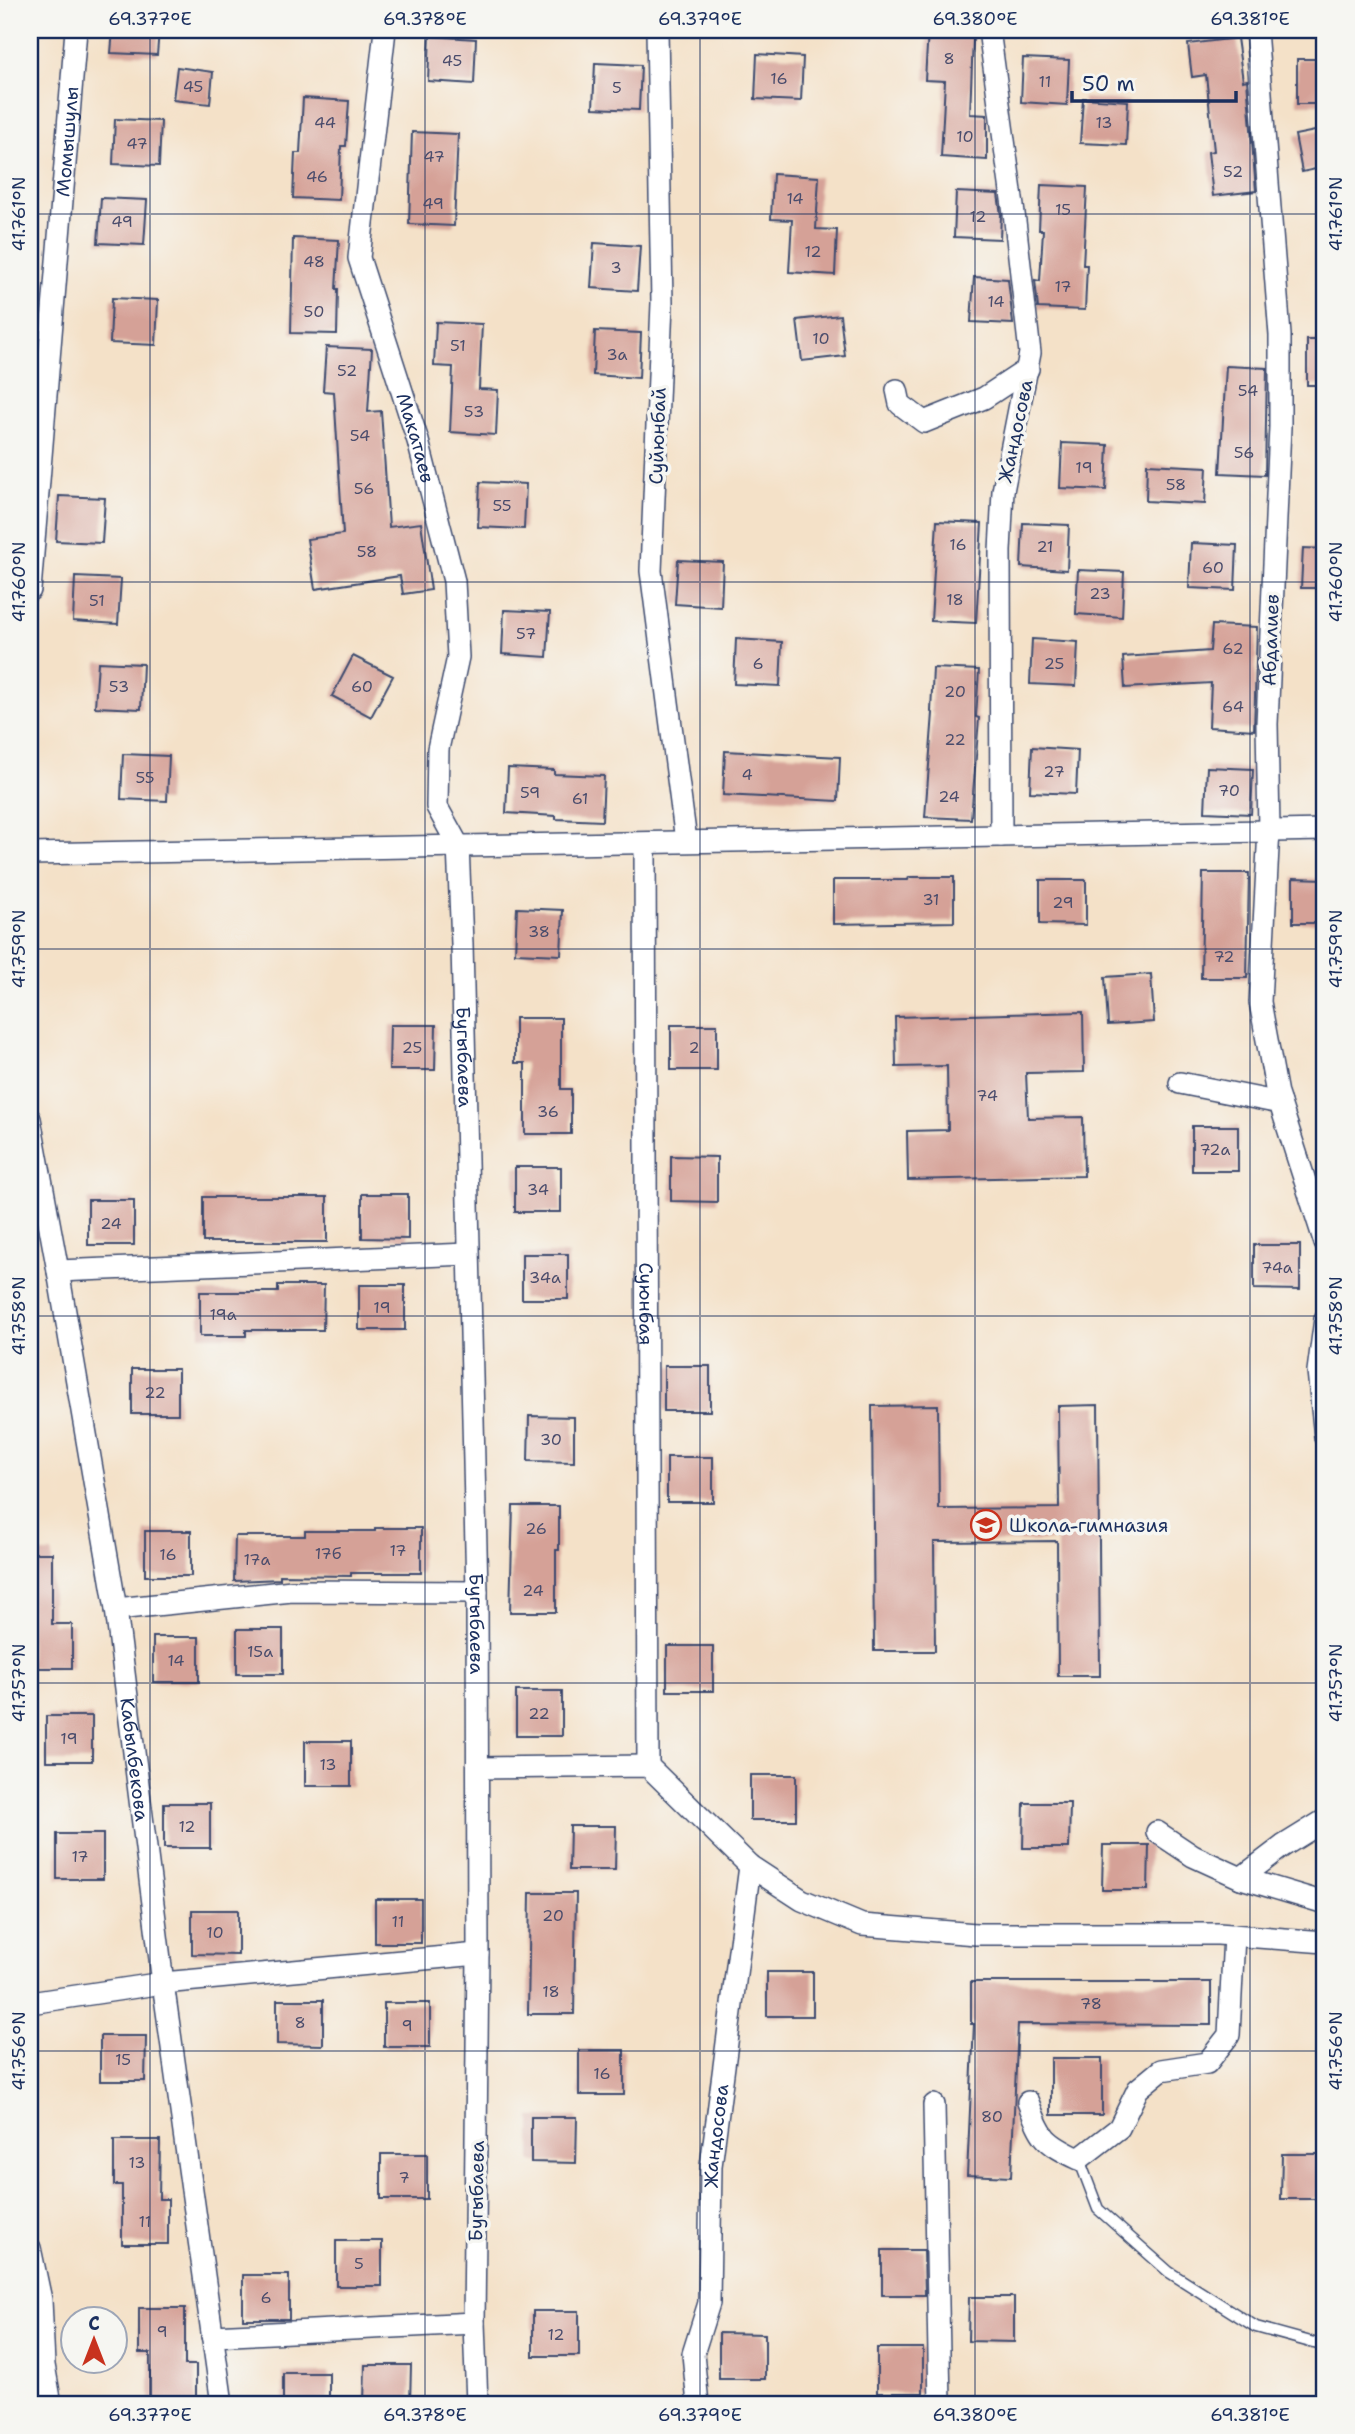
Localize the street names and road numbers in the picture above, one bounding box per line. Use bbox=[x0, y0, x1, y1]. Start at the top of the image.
street label: Момышулы bbox=[50, 85, 84, 198]
street label: Жандосова bbox=[992, 377, 1039, 485]
street label: Суйюнбай bbox=[643, 387, 672, 485]
street label: Макатаев bbox=[390, 390, 440, 485]
street label: Абдалиев bbox=[1256, 594, 1285, 686]
street label: Бугыбаева bbox=[450, 1006, 478, 1108]
street label: Суюнбая bbox=[633, 1262, 659, 1346]
street label: Бугыбаева bbox=[464, 1573, 489, 1675]
street label: Кабылбекова bbox=[114, 1696, 155, 1823]
street label: Жандосова bbox=[698, 2082, 735, 2188]
street label: Бугыбаева bbox=[463, 2140, 490, 2242]

